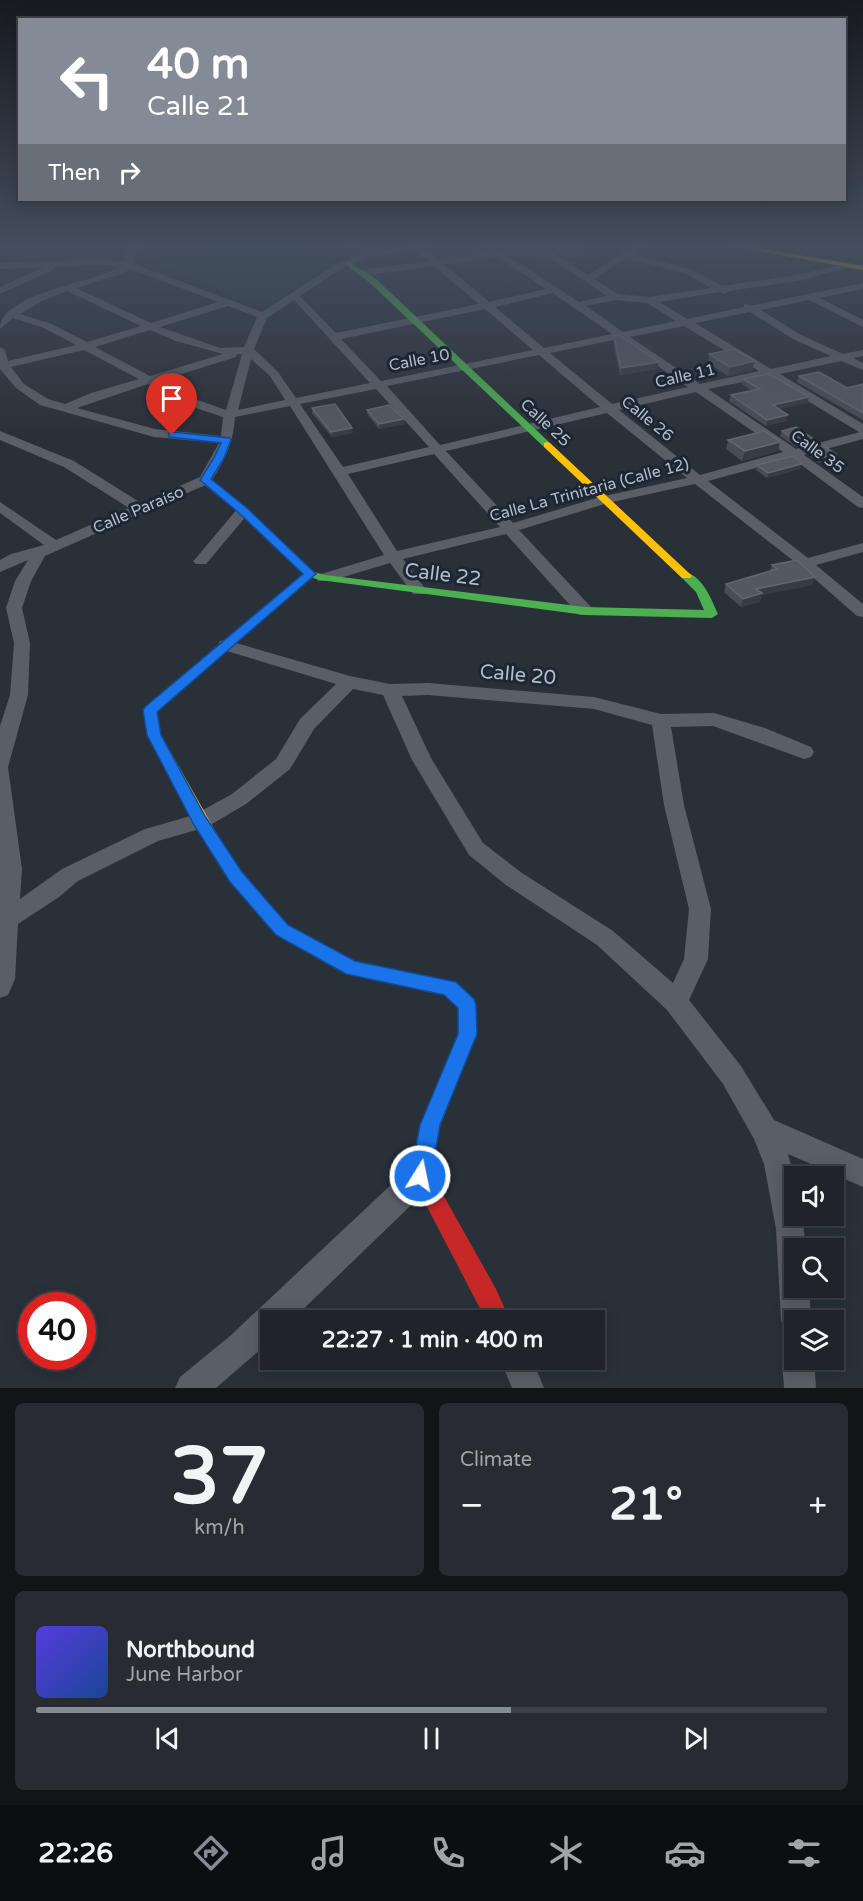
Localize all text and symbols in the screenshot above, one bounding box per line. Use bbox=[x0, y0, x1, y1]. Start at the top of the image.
text: 40 m bbox=[147, 39, 249, 90]
icon: left bbox=[48, 42, 126, 120]
text: Calle 21 bbox=[147, 90, 251, 123]
icon: right bbox=[113, 156, 146, 189]
text: Then bbox=[48, 160, 101, 186]
street label: Calle 10 bbox=[387, 344, 451, 376]
street label: Calle 11 bbox=[653, 359, 717, 393]
pin bbox=[146, 373, 197, 435]
icon: arrive bbox=[155, 382, 188, 415]
street label: Calle 26 bbox=[617, 392, 678, 446]
street label: Calle 25 bbox=[516, 394, 575, 451]
street label: Calle 35 bbox=[787, 426, 848, 478]
street label: Calle La Trinitaria (Calle 12) bbox=[487, 454, 691, 526]
street label: Calle Paraíso bbox=[90, 482, 187, 538]
street label: Calle 22 bbox=[403, 558, 482, 592]
street label: Calle 20 bbox=[479, 660, 557, 690]
position arrow bbox=[388, 1144, 452, 1208]
map controls bbox=[784, 1166, 844, 1370]
button: sound bbox=[784, 1166, 844, 1226]
button: search bbox=[784, 1238, 844, 1298]
speed limit sign: 40 bbox=[18, 1292, 96, 1370]
button: layers bbox=[784, 1310, 844, 1370]
text: 22:27 · 1 min · 400 m bbox=[322, 1327, 543, 1353]
text: 37 bbox=[171, 1430, 268, 1524]
text: Climate bbox=[460, 1448, 532, 1472]
text: 21° bbox=[609, 1478, 683, 1532]
text: − bbox=[460, 1486, 484, 1525]
text: + bbox=[808, 1486, 827, 1525]
text: km/h bbox=[194, 1516, 245, 1540]
text: Northbound bbox=[126, 1637, 255, 1663]
text: June Harbor bbox=[126, 1663, 243, 1687]
icon: previous bbox=[151, 1722, 184, 1755]
icon: pause bbox=[415, 1722, 448, 1755]
icon: next bbox=[679, 1722, 712, 1755]
icon: directions bbox=[190, 1832, 232, 1874]
icon: music bbox=[308, 1832, 350, 1874]
icon: phone bbox=[427, 1832, 469, 1874]
icon: climate bbox=[545, 1832, 587, 1874]
icon: car bbox=[664, 1832, 706, 1874]
icon: filters bbox=[783, 1832, 825, 1874]
text: 22:26 bbox=[38, 1837, 113, 1870]

